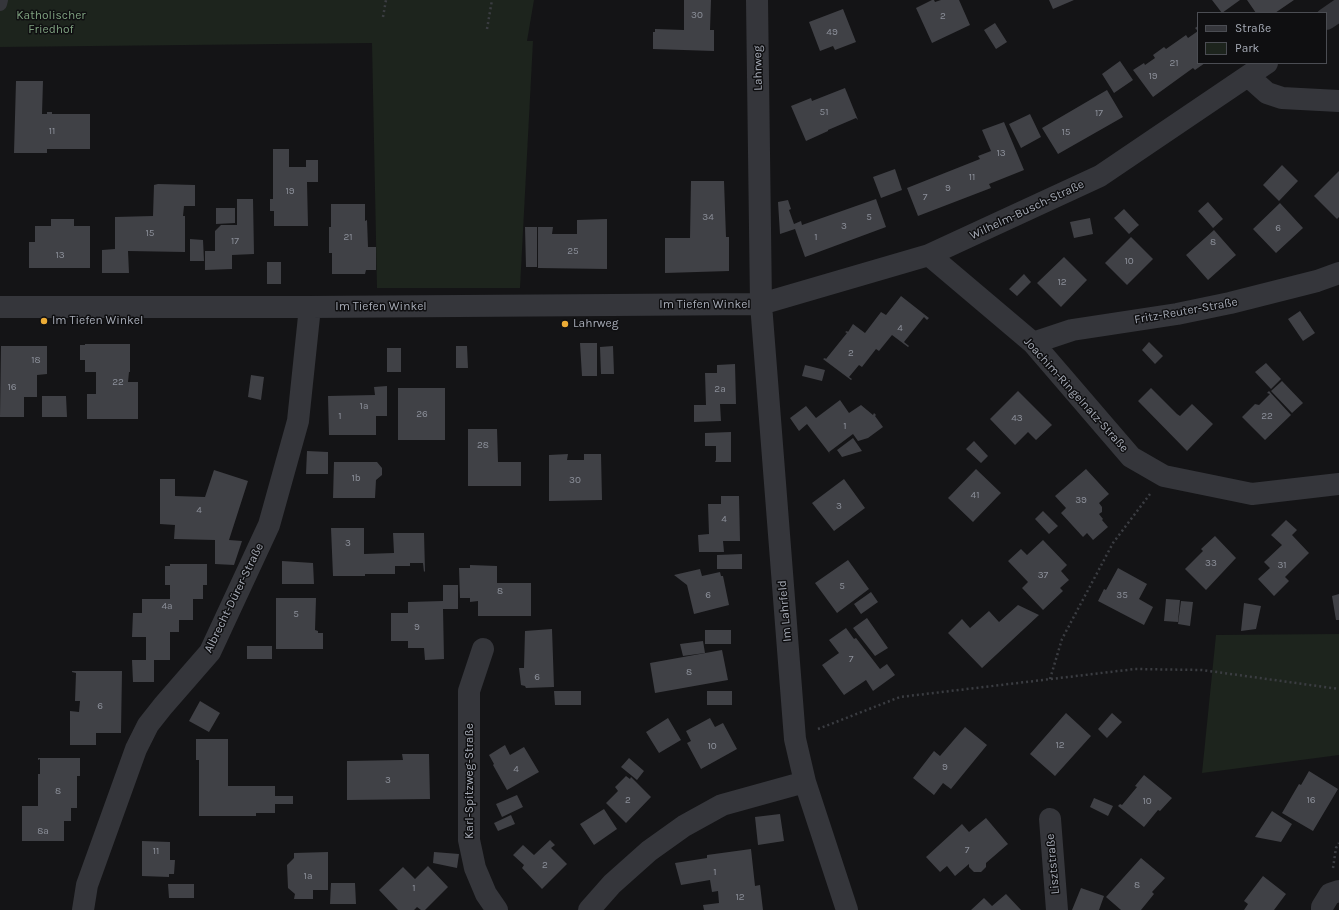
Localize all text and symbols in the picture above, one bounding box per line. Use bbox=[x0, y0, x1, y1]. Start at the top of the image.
park label: Katholischer Friedhof bbox=[16, 9, 86, 37]
house number: 30 bbox=[691, 9, 703, 21]
house number: 2 bbox=[940, 10, 946, 22]
legend bbox=[1197, 12, 1327, 64]
text: Straße bbox=[1235, 21, 1271, 35]
house number: 49 bbox=[826, 26, 838, 38]
text: Park bbox=[1235, 41, 1259, 55]
street label: Lahrweg bbox=[750, 45, 766, 91]
house number: 21 bbox=[1169, 57, 1179, 69]
house number: 19 bbox=[1148, 70, 1158, 82]
house number: 51 bbox=[820, 106, 828, 118]
house number: 17 bbox=[1095, 107, 1103, 119]
house number: 11 bbox=[49, 125, 55, 137]
house number: 15 bbox=[1062, 126, 1070, 138]
house number: 13 bbox=[996, 147, 1006, 159]
house number: 11 bbox=[969, 171, 975, 183]
street label: Wilhelm-Busch-Straße bbox=[967, 177, 1087, 243]
house number: 9 bbox=[945, 182, 951, 194]
house number: 19 bbox=[285, 185, 295, 197]
house number: 7 bbox=[923, 191, 927, 203]
house number: 34 bbox=[702, 211, 714, 223]
house number: 5 bbox=[866, 211, 872, 223]
house number: 3 bbox=[841, 220, 847, 232]
house number: 6 bbox=[1275, 222, 1281, 234]
house number: 15 bbox=[146, 227, 154, 239]
house number: 21 bbox=[343, 231, 353, 243]
house number: 1 bbox=[814, 231, 818, 243]
house number: 17 bbox=[231, 235, 239, 247]
house number: 8 bbox=[1210, 236, 1216, 248]
house number: 25 bbox=[567, 245, 579, 257]
house number: 13 bbox=[55, 249, 65, 261]
house number: 10 bbox=[1124, 255, 1134, 267]
house number: 12 bbox=[1057, 276, 1067, 288]
street label: Fritz-Reuter-Straße bbox=[1133, 295, 1239, 327]
street label: Im Tiefen Winkel bbox=[659, 298, 751, 312]
street label: Im Tiefen Winkel bbox=[335, 300, 427, 314]
place label: Im Tiefen Winkel bbox=[52, 314, 143, 328]
marker: Im Tiefen Winkel bbox=[39, 316, 49, 326]
place label: Lahrweg bbox=[573, 317, 618, 331]
marker: Lahrweg bbox=[560, 319, 570, 329]
house number: 4 bbox=[897, 322, 903, 334]
street label: Joachim-Ringelnatz-Straße bbox=[1021, 335, 1131, 455]
house number: 2 bbox=[848, 347, 854, 359]
house number: 18 bbox=[31, 354, 41, 366]
house number: 22 bbox=[112, 376, 124, 388]
house number: 16 bbox=[7, 381, 17, 393]
house number: 2a bbox=[714, 383, 726, 395]
house number: 1a bbox=[360, 400, 368, 412]
house number: 26 bbox=[416, 408, 428, 420]
house number: 1 bbox=[338, 410, 342, 422]
house number: 22 bbox=[1261, 410, 1273, 422]
house number: 43 bbox=[1011, 412, 1023, 424]
house number: 1 bbox=[843, 420, 847, 432]
house number: 28 bbox=[477, 439, 489, 451]
house number: 1b bbox=[351, 472, 361, 484]
house number: 30 bbox=[569, 474, 581, 486]
house number: 41 bbox=[971, 489, 979, 501]
house number: 39 bbox=[1075, 494, 1087, 506]
house number: 3 bbox=[836, 500, 842, 512]
house number: 4 bbox=[196, 504, 202, 516]
house number: 4 bbox=[721, 513, 727, 525]
house number: 3 bbox=[345, 537, 351, 549]
street label: Albrecht-Dürer-Straße bbox=[201, 541, 267, 655]
house number: 33 bbox=[1205, 557, 1217, 569]
house number: 31 bbox=[1277, 559, 1287, 571]
house number: 37 bbox=[1038, 569, 1048, 581]
street label: Im Lahrfeld bbox=[775, 580, 795, 642]
house number: 5 bbox=[839, 580, 845, 592]
house number: 8 bbox=[497, 585, 503, 597]
house number: 6 bbox=[705, 589, 711, 601]
house number: 35 bbox=[1116, 589, 1128, 601]
house number: 4a bbox=[161, 600, 173, 612]
house number: 5 bbox=[293, 608, 299, 620]
house number: 9 bbox=[414, 621, 420, 633]
house number: 7 bbox=[849, 653, 853, 665]
house number: 8 bbox=[686, 666, 692, 678]
house number: 6 bbox=[534, 671, 540, 683]
house number: 6 bbox=[97, 700, 103, 712]
street label: Karl-Spitzweg-Straße bbox=[463, 723, 477, 839]
house number: 12 bbox=[1055, 739, 1065, 751]
house number: 10 bbox=[707, 740, 717, 752]
house number: 9 bbox=[942, 761, 948, 773]
house number: 4 bbox=[513, 763, 519, 775]
house number: 3 bbox=[385, 774, 391, 786]
house number: 8 bbox=[55, 785, 61, 797]
house number: 2 bbox=[625, 794, 631, 806]
house number: 16 bbox=[1306, 794, 1316, 806]
house number: 10 bbox=[1142, 795, 1152, 807]
house number: 8a bbox=[37, 825, 49, 837]
street label: Lisztstraße bbox=[1043, 833, 1063, 895]
house number: 7 bbox=[965, 844, 969, 856]
house number: 11 bbox=[153, 845, 159, 857]
house number: 2 bbox=[542, 859, 548, 871]
house number: 1 bbox=[713, 866, 717, 878]
house number: 1a bbox=[304, 870, 312, 882]
house number: 8 bbox=[1134, 879, 1140, 891]
house number: 1 bbox=[412, 882, 416, 894]
house number: 12 bbox=[735, 891, 745, 903]

